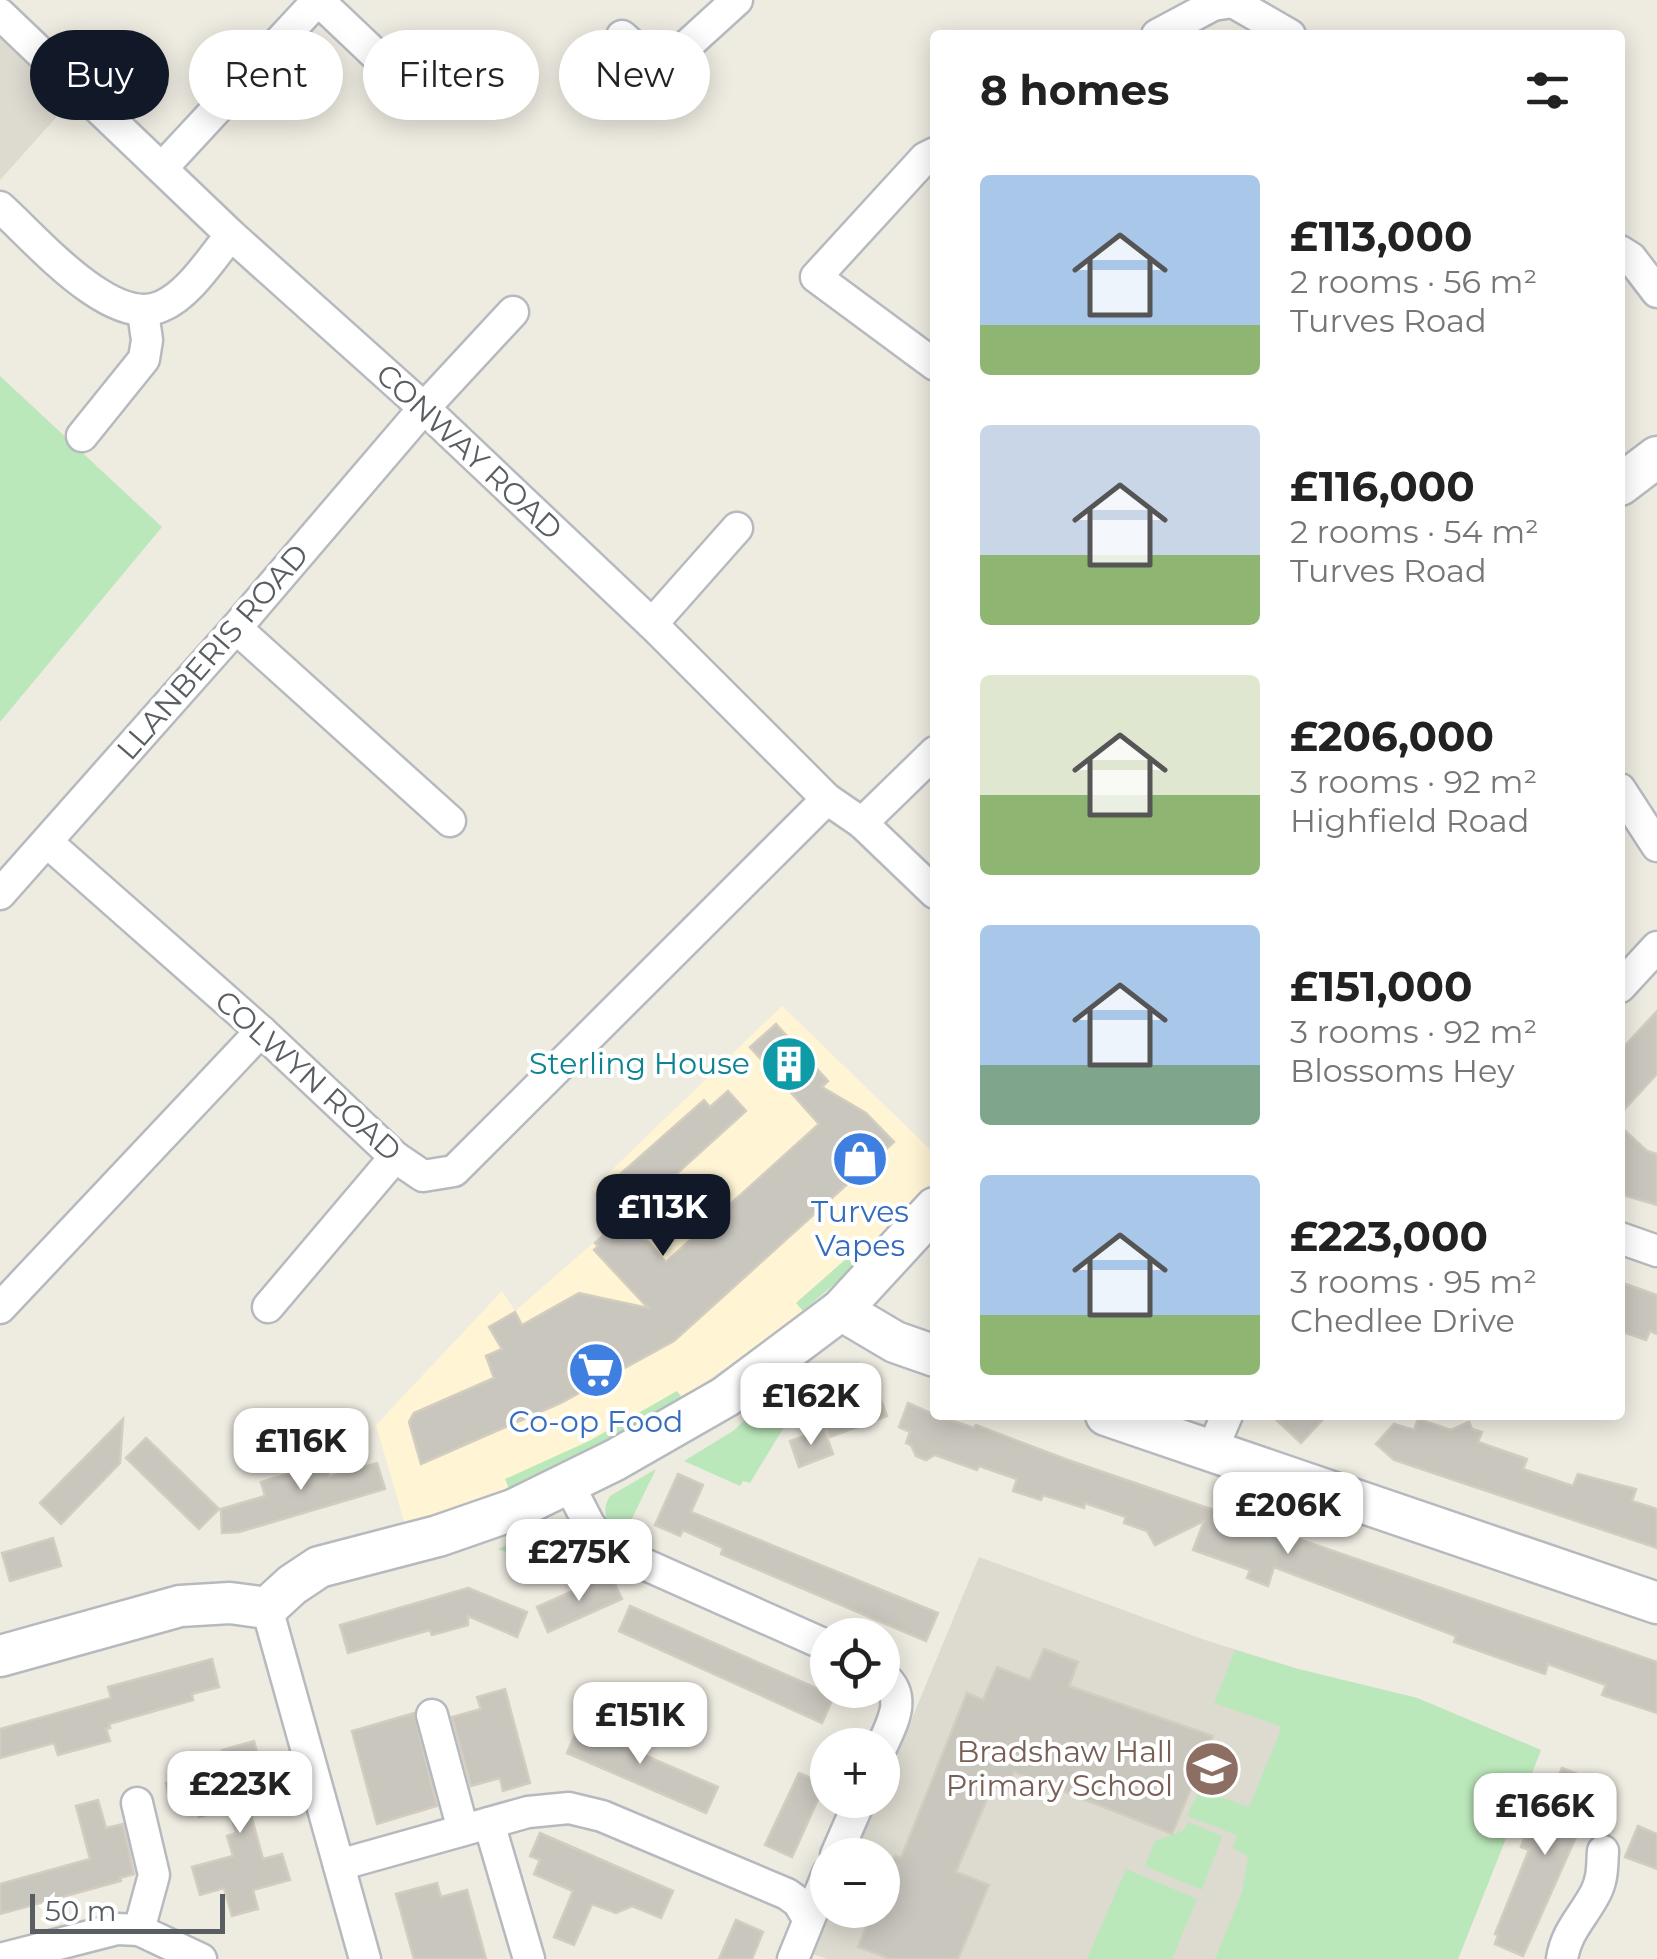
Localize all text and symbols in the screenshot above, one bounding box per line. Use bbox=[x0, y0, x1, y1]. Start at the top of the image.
chip: Buy bbox=[30, 30, 169, 120]
chip: Rent bbox=[189, 30, 343, 120]
chip: Filters bbox=[363, 30, 539, 120]
chip: New bbox=[559, 30, 710, 120]
icon: filters bbox=[1520, 63, 1575, 118]
text: 8 homes bbox=[980, 64, 1169, 116]
text: £113,000 bbox=[1290, 210, 1472, 262]
icon: home bbox=[1060, 215, 1180, 335]
text: 2 rooms · 56 m² bbox=[1290, 262, 1537, 301]
text: Turves Road bbox=[1290, 301, 1487, 340]
street label: CONWAY ROAD bbox=[368, 356, 570, 547]
text: £116,000 bbox=[1290, 460, 1475, 512]
icon: home bbox=[1060, 465, 1180, 585]
text: 2 rooms · 54 m² bbox=[1290, 512, 1539, 551]
street label: LLANBERIS ROAD bbox=[109, 536, 316, 767]
text: Turves Road bbox=[1290, 551, 1487, 590]
text: £206,000 bbox=[1290, 710, 1494, 762]
icon: home bbox=[1060, 715, 1180, 835]
text: 3 rooms · 92 m² bbox=[1290, 762, 1537, 801]
text: Highfield Road bbox=[1290, 801, 1529, 840]
text: £151,000 bbox=[1290, 960, 1473, 1012]
icon: home bbox=[1060, 965, 1180, 1085]
street label: COLWYN ROAD bbox=[207, 982, 409, 1169]
text: 3 rooms · 92 m² bbox=[1290, 1012, 1537, 1051]
building icon: Sterling House bbox=[759, 1034, 819, 1094]
place label: Sterling House bbox=[529, 1045, 750, 1082]
text: Blossoms Hey bbox=[1290, 1051, 1515, 1090]
shop icon: Turves Vapes bbox=[830, 1129, 890, 1189]
pin: £113K bbox=[593, 1174, 733, 1259]
text: £113K bbox=[618, 1187, 708, 1226]
place label: Turves Vapes bbox=[811, 1193, 909, 1264]
text: £223,000 bbox=[1290, 1210, 1488, 1262]
icon: home bbox=[1060, 1215, 1180, 1335]
text: 3 rooms · 95 m² bbox=[1290, 1262, 1537, 1301]
text: Chedlee Drive bbox=[1290, 1301, 1515, 1340]
supermarket icon: Co-op Food bbox=[566, 1340, 626, 1400]
pin: £162K bbox=[741, 1363, 881, 1448]
text: £162K bbox=[762, 1376, 860, 1415]
place label: Co-op Food bbox=[509, 1403, 683, 1440]
pin: £116K bbox=[231, 1408, 371, 1493]
text: £116K bbox=[256, 1421, 346, 1460]
pin: £206K bbox=[1218, 1472, 1358, 1557]
text: £206K bbox=[1235, 1485, 1341, 1524]
pin: £275K bbox=[509, 1519, 649, 1604]
text: £275K bbox=[528, 1532, 630, 1571]
map controls bbox=[810, 1618, 900, 1928]
button: locate bbox=[810, 1618, 900, 1708]
pin: £151K bbox=[570, 1682, 710, 1767]
text: £151K bbox=[595, 1695, 685, 1734]
button: + bbox=[810, 1728, 900, 1818]
place label: Bradshaw Hall Primary School bbox=[946, 1733, 1173, 1804]
school or university icon: Bradshaw Hall Primary School bbox=[1182, 1739, 1242, 1799]
pin: £223K bbox=[170, 1751, 310, 1836]
text: £223K bbox=[189, 1764, 291, 1803]
pin: £166K bbox=[1475, 1773, 1615, 1858]
text: £166K bbox=[1496, 1786, 1594, 1825]
button: − bbox=[810, 1838, 900, 1928]
scale bar bbox=[30, 1889, 225, 1934]
text: 50 m bbox=[45, 1894, 116, 1928]

